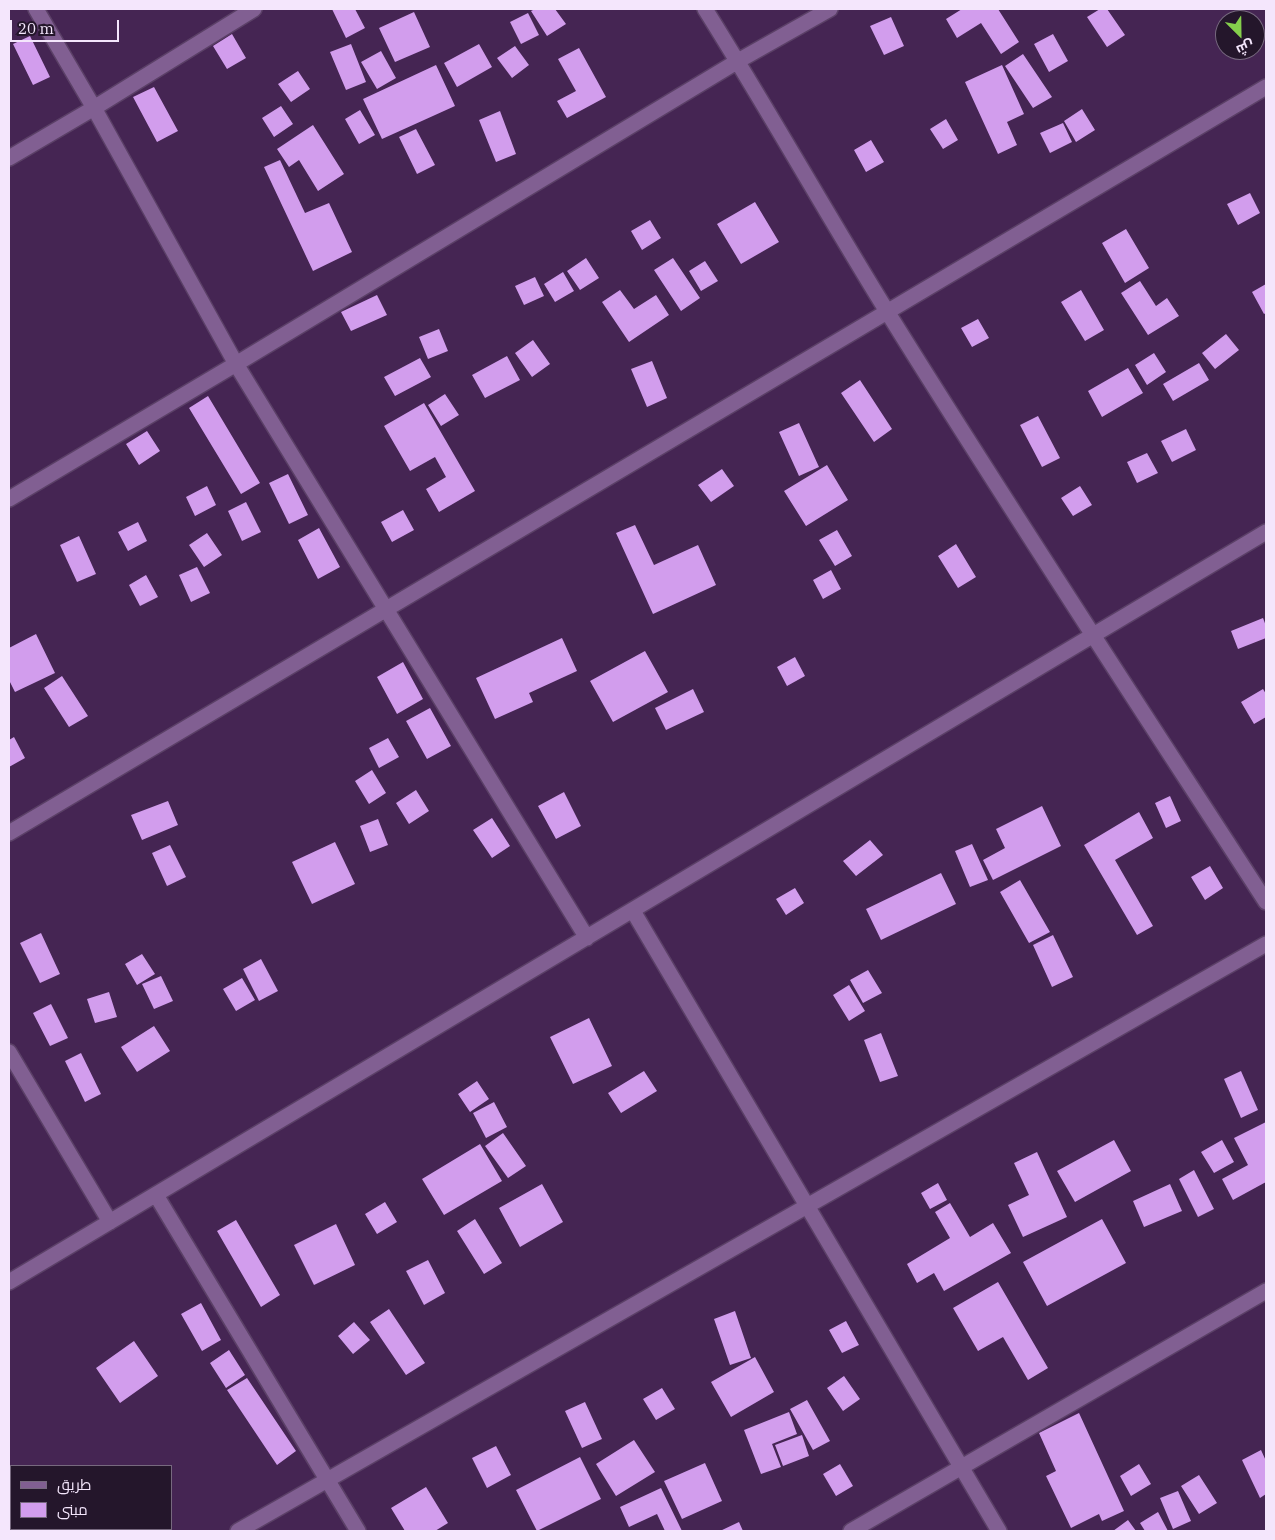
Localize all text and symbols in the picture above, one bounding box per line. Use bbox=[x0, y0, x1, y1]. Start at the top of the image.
scale bar bbox=[12, 10, 121, 42]
north arrow bbox=[1215, 10, 1265, 60]
text: 20 m bbox=[18, 19, 54, 38]
text: ش bbox=[1234, 36, 1257, 60]
legend bbox=[10, 1465, 172, 1530]
text: طريق bbox=[57, 1475, 91, 1494]
text: مبنى bbox=[57, 1500, 88, 1519]

